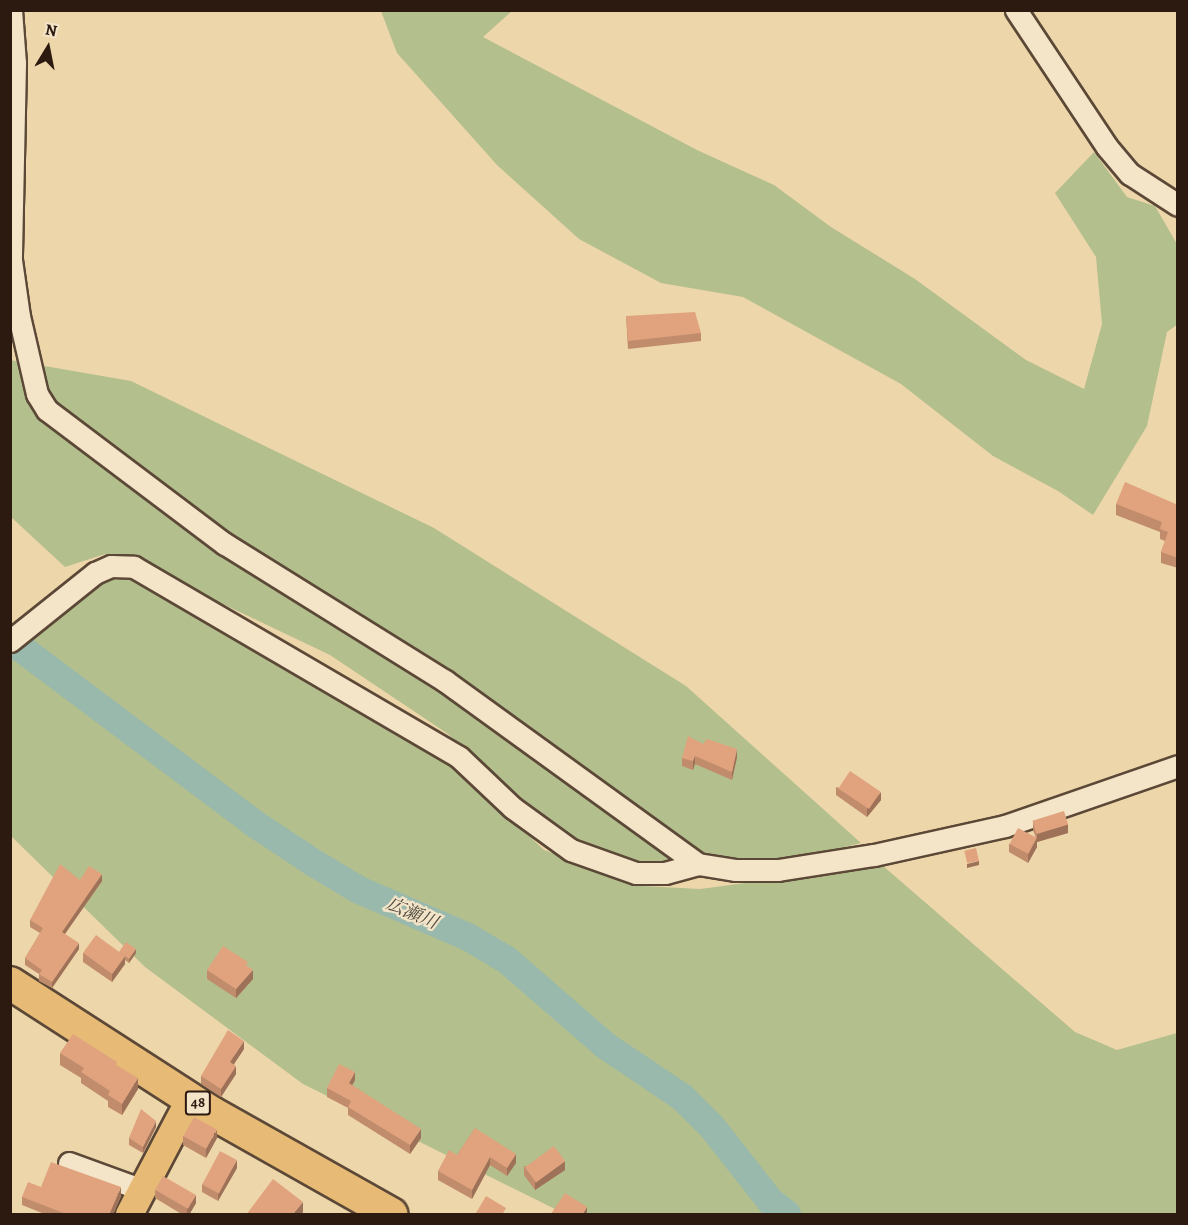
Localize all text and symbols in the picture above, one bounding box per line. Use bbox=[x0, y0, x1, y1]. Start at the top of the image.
north arrow bbox=[18, 18, 78, 78]
text: N bbox=[43, 18, 59, 42]
water label: 広瀬川 bbox=[383, 893, 441, 933]
road number: 48 bbox=[184, 1091, 212, 1115]

